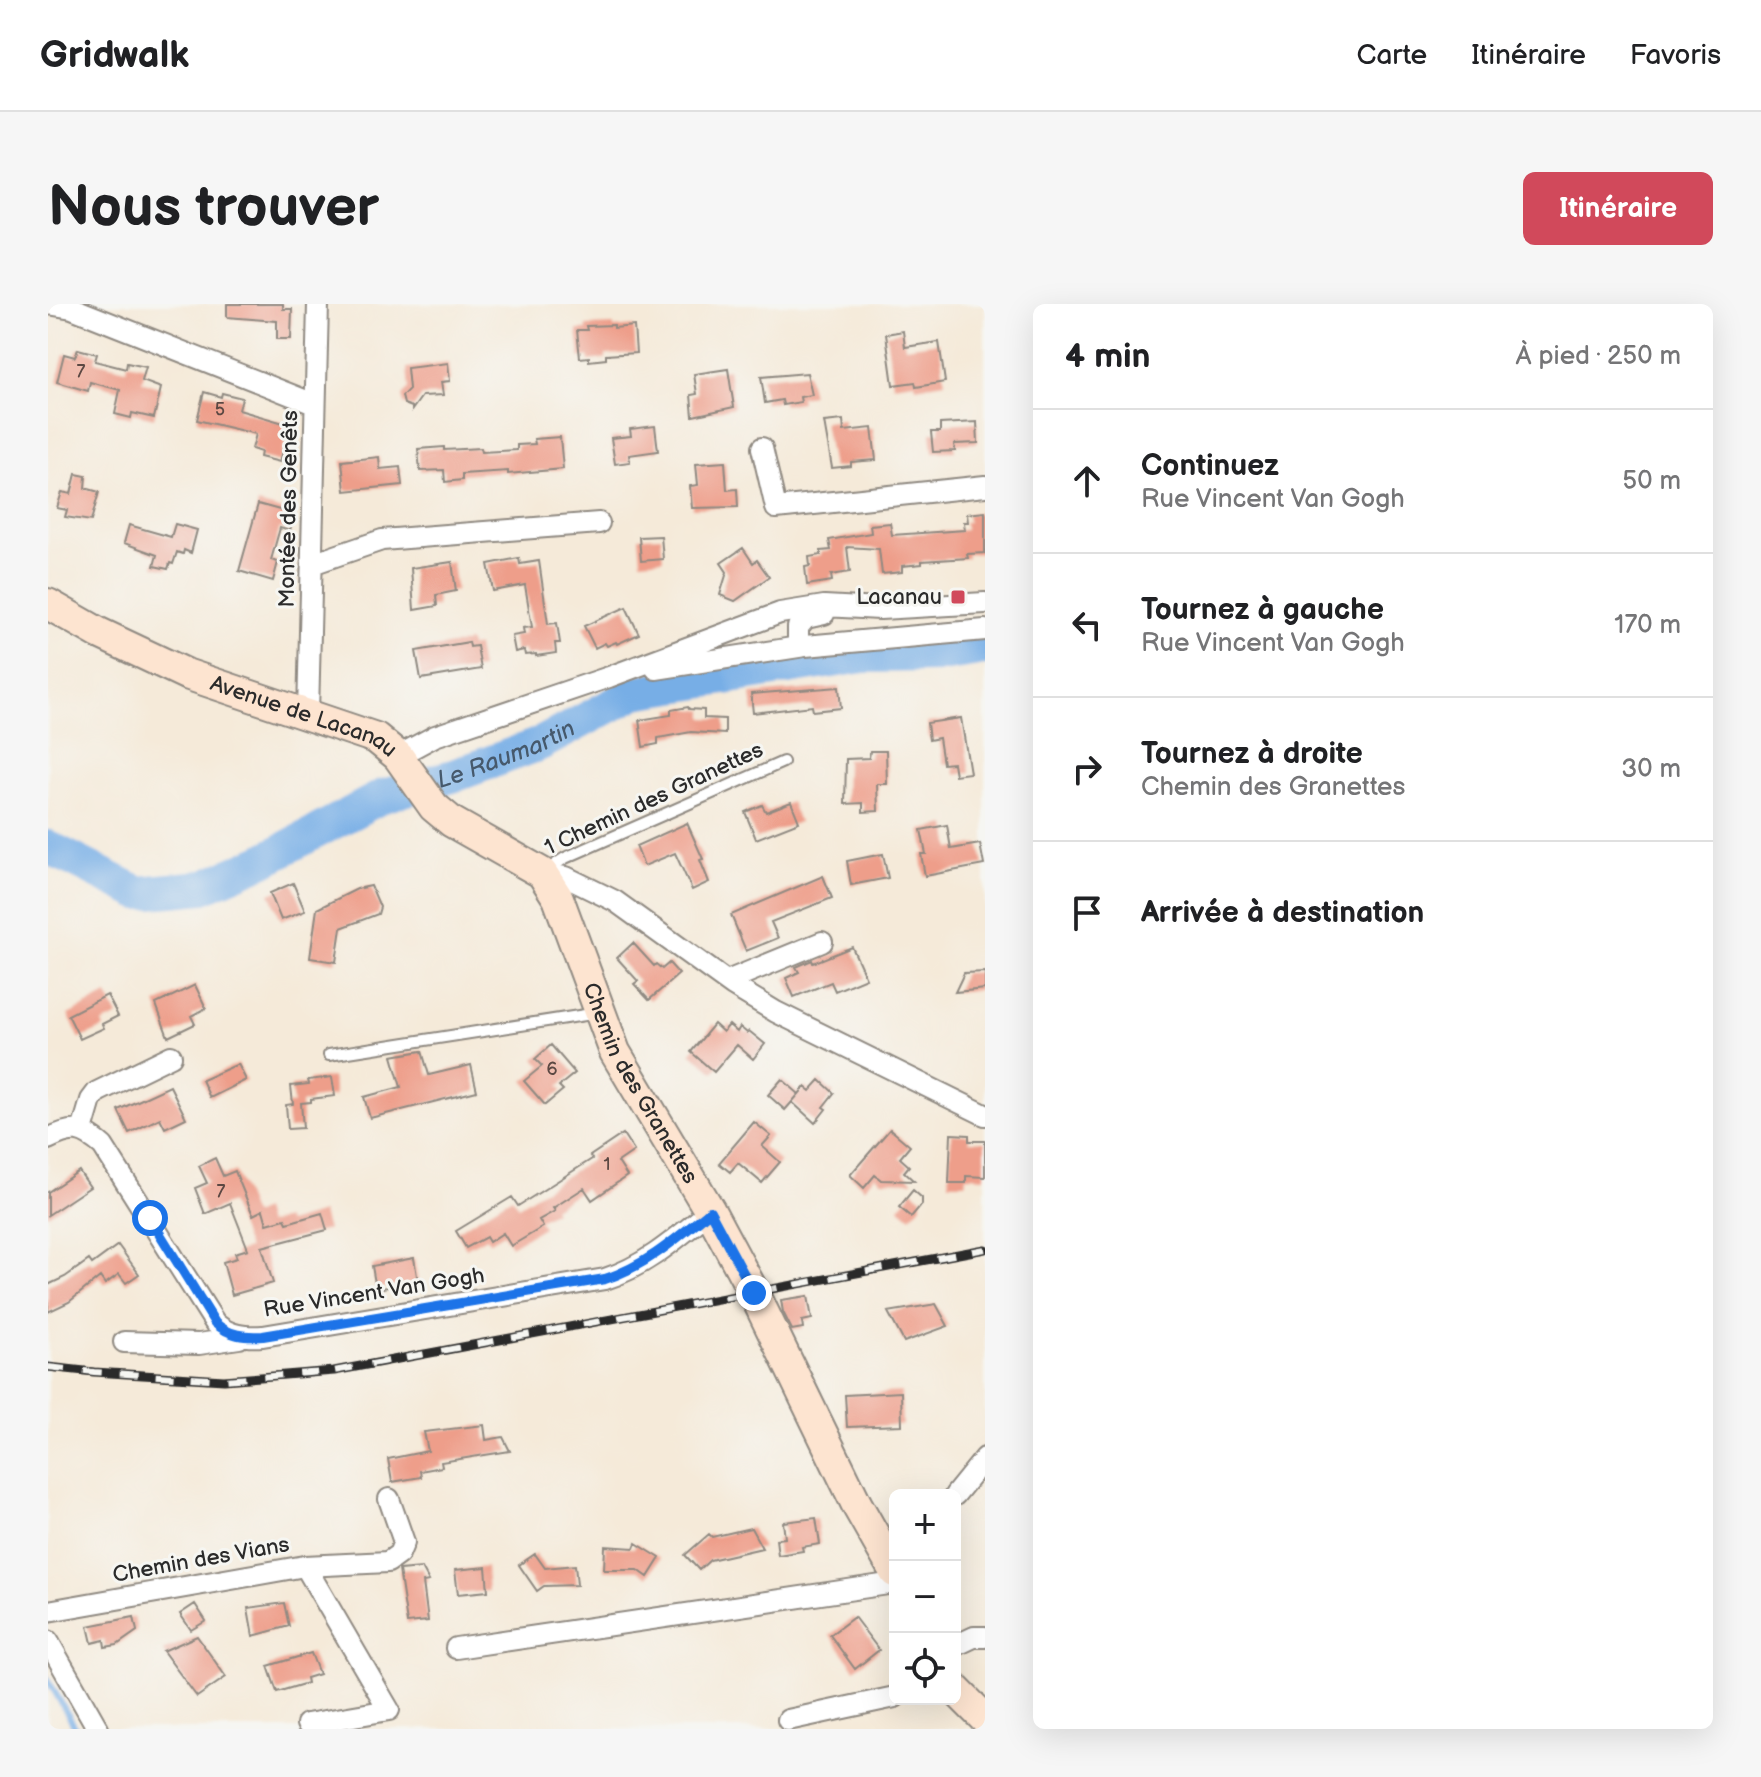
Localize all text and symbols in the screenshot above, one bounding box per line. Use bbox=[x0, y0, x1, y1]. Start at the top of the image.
text: Gridwalk bbox=[40, 33, 189, 78]
text: Carte bbox=[1357, 39, 1427, 72]
text: Itinéraire bbox=[1471, 39, 1586, 72]
text: Favoris bbox=[1630, 39, 1721, 72]
button: Itinéraire bbox=[1523, 172, 1713, 245]
text: Nous trouver bbox=[48, 175, 379, 242]
text: 4 min bbox=[1065, 336, 1151, 377]
text: À pied · 250 m bbox=[1516, 341, 1681, 372]
house number: 7 bbox=[77, 361, 86, 382]
house number: 5 bbox=[215, 399, 225, 420]
street label: Montée des Genêts bbox=[274, 410, 304, 608]
text: Continuez bbox=[1141, 448, 1279, 484]
icon: ahead bbox=[1065, 459, 1109, 503]
text: 50 m bbox=[1622, 466, 1681, 497]
text: Rue Vincent Van Gogh bbox=[1141, 484, 1405, 515]
place label: Lacanau bbox=[856, 584, 942, 611]
marker: Lacanau bbox=[949, 588, 967, 606]
text: Tournez à gauche bbox=[1141, 592, 1384, 628]
icon: left bbox=[1065, 603, 1109, 647]
text: 170 m bbox=[1614, 610, 1681, 641]
text: Rue Vincent Van Gogh bbox=[1141, 628, 1405, 659]
street label: Avenue de Lacanau bbox=[207, 670, 403, 763]
water label: Le Raumartin bbox=[434, 713, 580, 794]
street label: 1 Chemin des Granettes bbox=[540, 736, 768, 862]
text: Tournez à droite bbox=[1141, 736, 1363, 772]
icon: right bbox=[1065, 747, 1109, 791]
text: 30 m bbox=[1621, 754, 1681, 785]
text: Chemin des Granettes bbox=[1141, 772, 1405, 803]
icon: arrive bbox=[1065, 891, 1109, 935]
text: Arrivée à destination bbox=[1141, 895, 1424, 931]
street label: Chemin des Granettes bbox=[577, 979, 704, 1189]
house number: 6 bbox=[547, 1059, 558, 1080]
house number: 1 bbox=[604, 1154, 610, 1175]
house number: 7 bbox=[217, 1181, 226, 1202]
route start bbox=[132, 1200, 168, 1236]
street label: Rue Vincent Van Gogh bbox=[262, 1262, 486, 1324]
route end bbox=[736, 1275, 772, 1311]
map controls bbox=[889, 1489, 961, 1705]
button: + bbox=[889, 1489, 961, 1561]
street label: Chemin des Vians bbox=[111, 1531, 292, 1589]
button: − bbox=[889, 1561, 961, 1633]
button: locate bbox=[889, 1633, 961, 1705]

